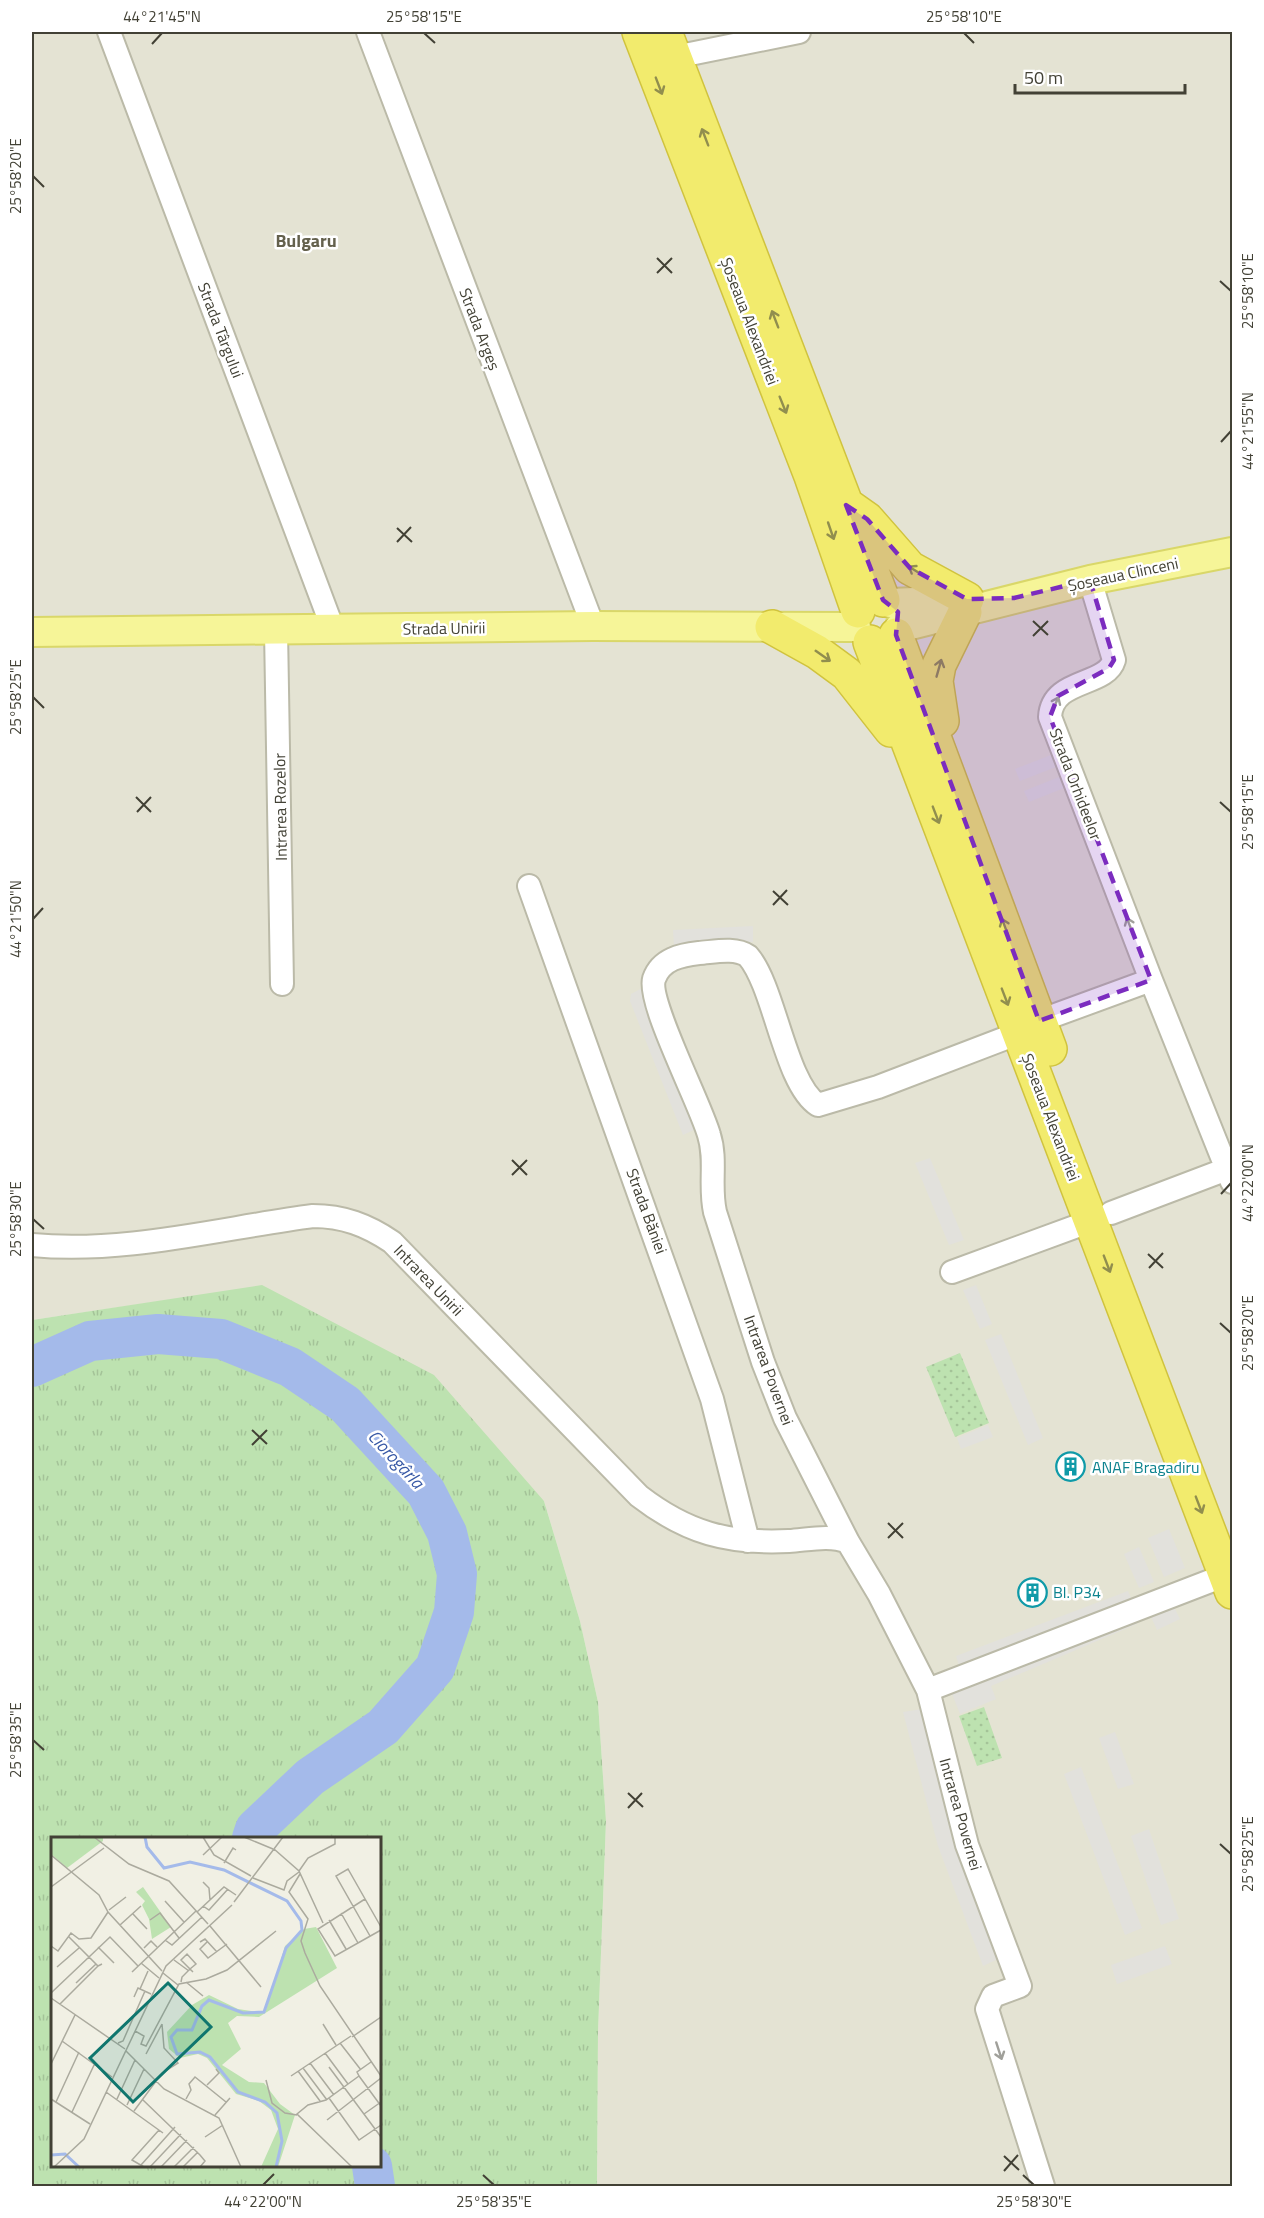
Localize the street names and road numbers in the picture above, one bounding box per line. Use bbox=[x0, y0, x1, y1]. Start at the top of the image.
street label: Șoseaua Alexandriei bbox=[715, 254, 785, 388]
street label: Strada Târgului bbox=[192, 279, 250, 381]
street label: Strada Argeș bbox=[453, 284, 507, 374]
street label: Șoseaua Clinceni bbox=[1066, 551, 1180, 597]
street label: Strada Unirii bbox=[402, 615, 486, 641]
street label: Strada Orhideelor bbox=[1044, 725, 1109, 844]
street label: Intrarea Rozelor bbox=[267, 752, 293, 861]
street label: Șoseaua Alexandriei bbox=[1016, 1050, 1086, 1184]
street label: Strada Băniei bbox=[620, 1165, 674, 1257]
street label: Intrarea Unirii bbox=[389, 1239, 469, 1321]
street label: Intrarea Povernei bbox=[738, 1312, 800, 1428]
street label: Intrarea Povernei bbox=[934, 1755, 988, 1873]

